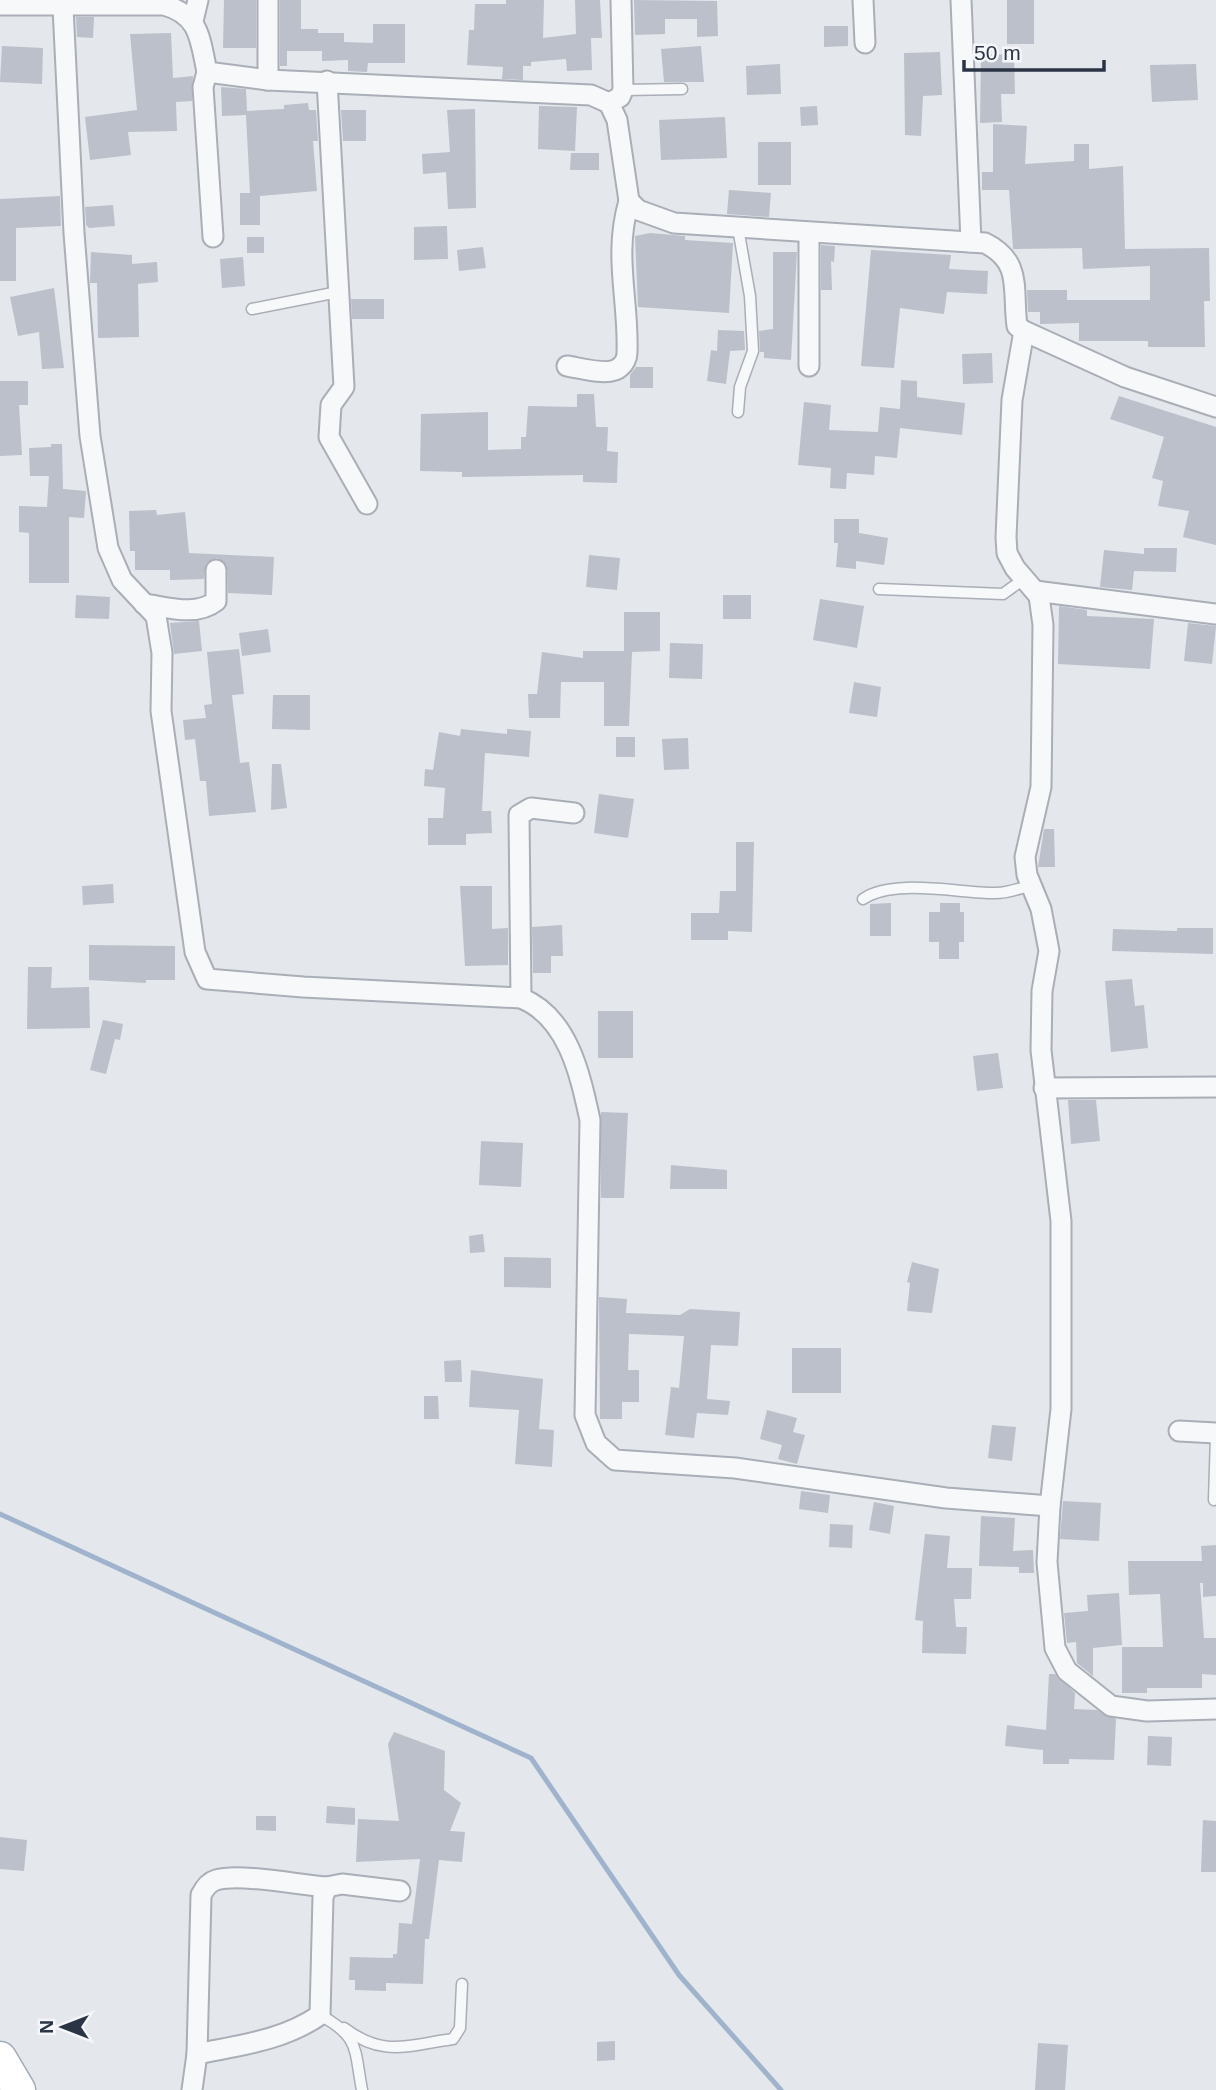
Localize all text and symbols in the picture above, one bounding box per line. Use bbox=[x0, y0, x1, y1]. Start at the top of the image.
scale bar bbox=[964, 28, 1104, 72]
text: 50 m bbox=[974, 41, 1021, 64]
north arrow bbox=[28, 1992, 98, 2062]
text: N bbox=[36, 2020, 57, 2034]

